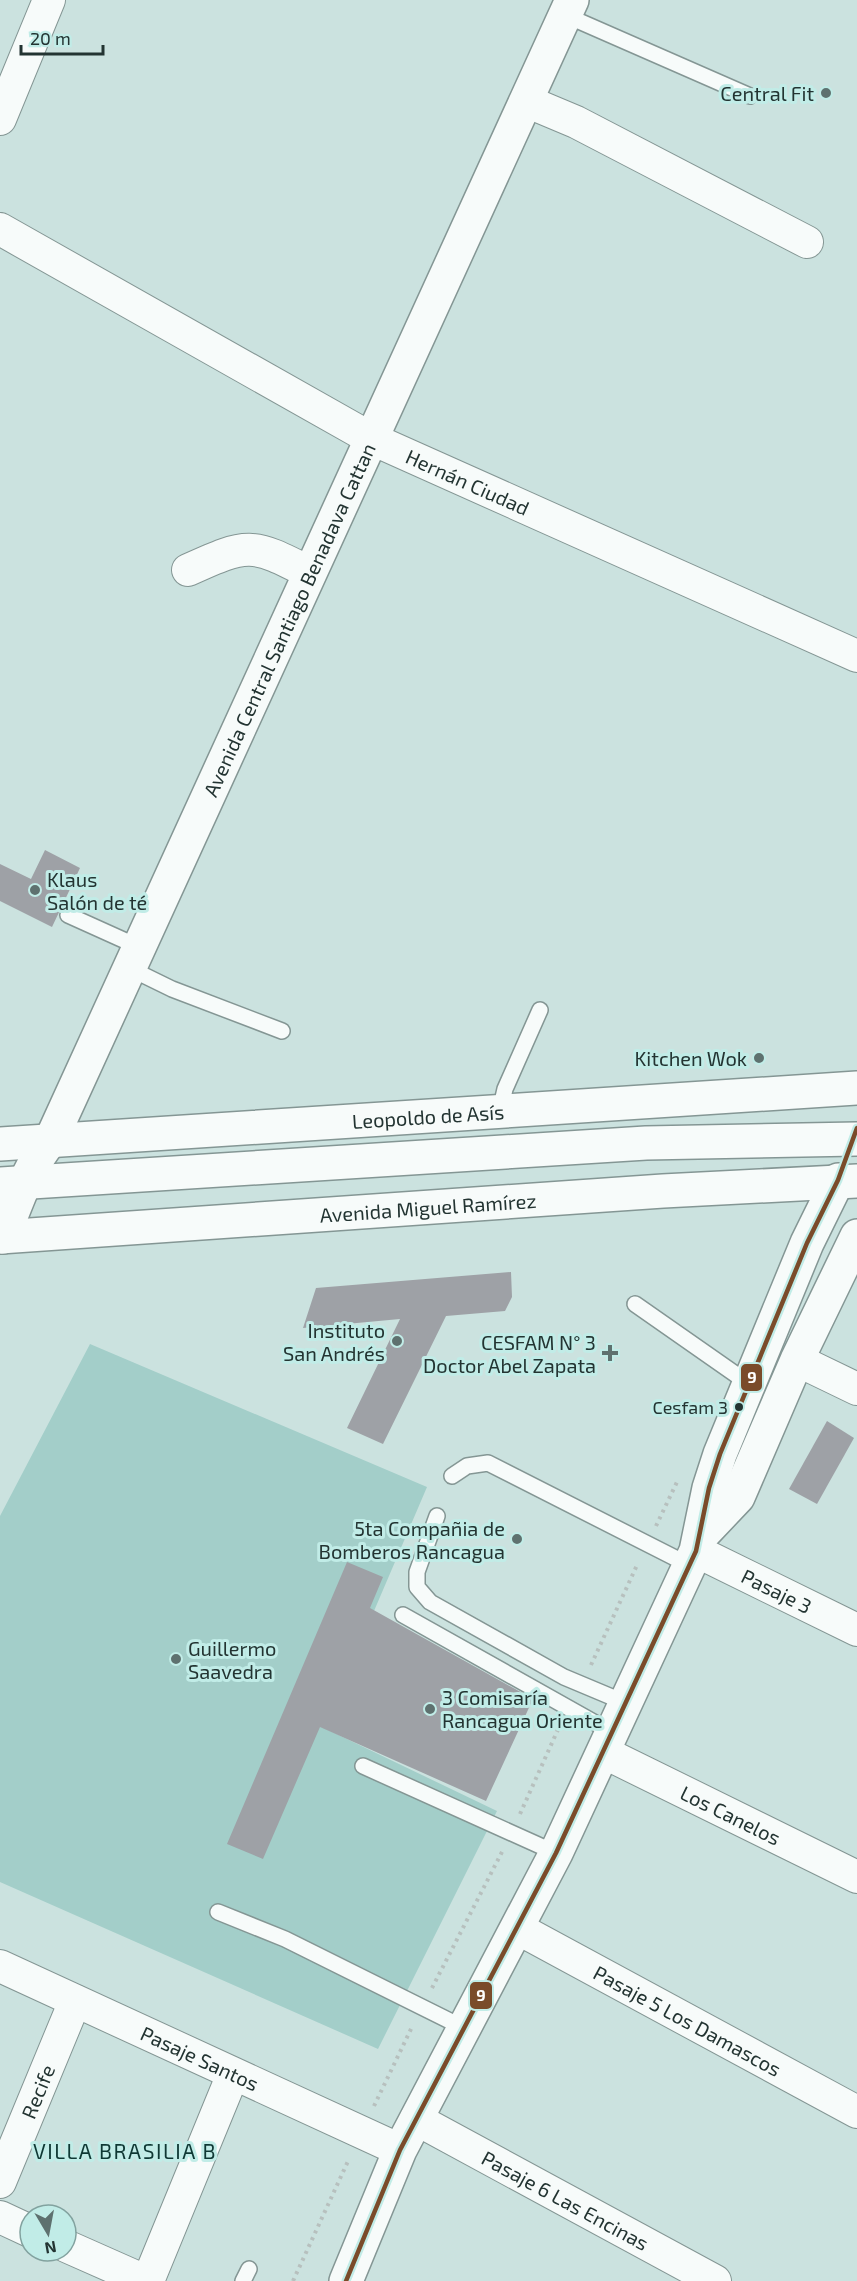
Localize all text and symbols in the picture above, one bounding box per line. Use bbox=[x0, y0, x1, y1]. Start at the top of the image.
scale bar bbox=[21, 18, 104, 56]
text: 20 m bbox=[30, 27, 71, 49]
place label: Central Fit bbox=[720, 81, 814, 105]
marker: Central Fit bbox=[819, 86, 833, 100]
street label: Avenida Central Santiago Benadava Cattan bbox=[198, 439, 380, 800]
street label: Hernán Ciudad bbox=[402, 444, 533, 520]
place label: Klaus Salón de té bbox=[47, 867, 147, 914]
marker: Klaus Salón de té bbox=[28, 883, 42, 897]
place label: Kitchen Wok bbox=[635, 1046, 747, 1070]
marker: Kitchen Wok bbox=[752, 1051, 766, 1065]
street label: Leopoldo de Asís bbox=[351, 1099, 505, 1133]
street label: Avenida Miguel Ramírez bbox=[319, 1188, 537, 1227]
place label: Instituto San Andrés bbox=[283, 1318, 385, 1365]
place label: CESFAM N° 3 Doctor Abel Zapata bbox=[423, 1330, 596, 1377]
marker: Instituto San Andrés bbox=[390, 1334, 404, 1348]
marker: CESFAM N° 3 Doctor Abel Zapata bbox=[601, 1344, 619, 1362]
line badge: 9 bbox=[740, 1363, 763, 1392]
text: 9 bbox=[747, 1367, 757, 1386]
place label: Cesfam 3 bbox=[652, 1396, 728, 1418]
marker: Cesfam 3 bbox=[733, 1401, 745, 1413]
place label: 5ta Compañia de Bomberos Rancagua bbox=[319, 1516, 505, 1563]
marker: 5ta Compañia de Bomberos Rancagua bbox=[510, 1532, 524, 1546]
street label: Pasaje 3 bbox=[738, 1563, 816, 1618]
place label: Guillermo Saavedra bbox=[188, 1636, 276, 1683]
marker: Guillermo Saavedra bbox=[169, 1652, 183, 1666]
place label: 3 Comisaría Rancagua Oriente bbox=[442, 1685, 603, 1732]
marker: 3 Comisaría Rancagua Oriente bbox=[423, 1702, 437, 1716]
street label: Los Canelos bbox=[677, 1780, 785, 1850]
street label: Pasaje 5 Los Damascos bbox=[590, 1960, 786, 2081]
line badge: 9 bbox=[469, 1981, 493, 2010]
text: 9 bbox=[476, 1985, 486, 2004]
street label: Pasaje Santos bbox=[137, 2020, 263, 2095]
street label: Recife bbox=[16, 2061, 59, 2122]
district label: VILLA BRASILIA B bbox=[33, 2138, 217, 2163]
street label: Pasaje 6 Las Encinas bbox=[478, 2145, 653, 2255]
north arrow bbox=[18, 2203, 78, 2263]
text: N bbox=[43, 2238, 58, 2259]

